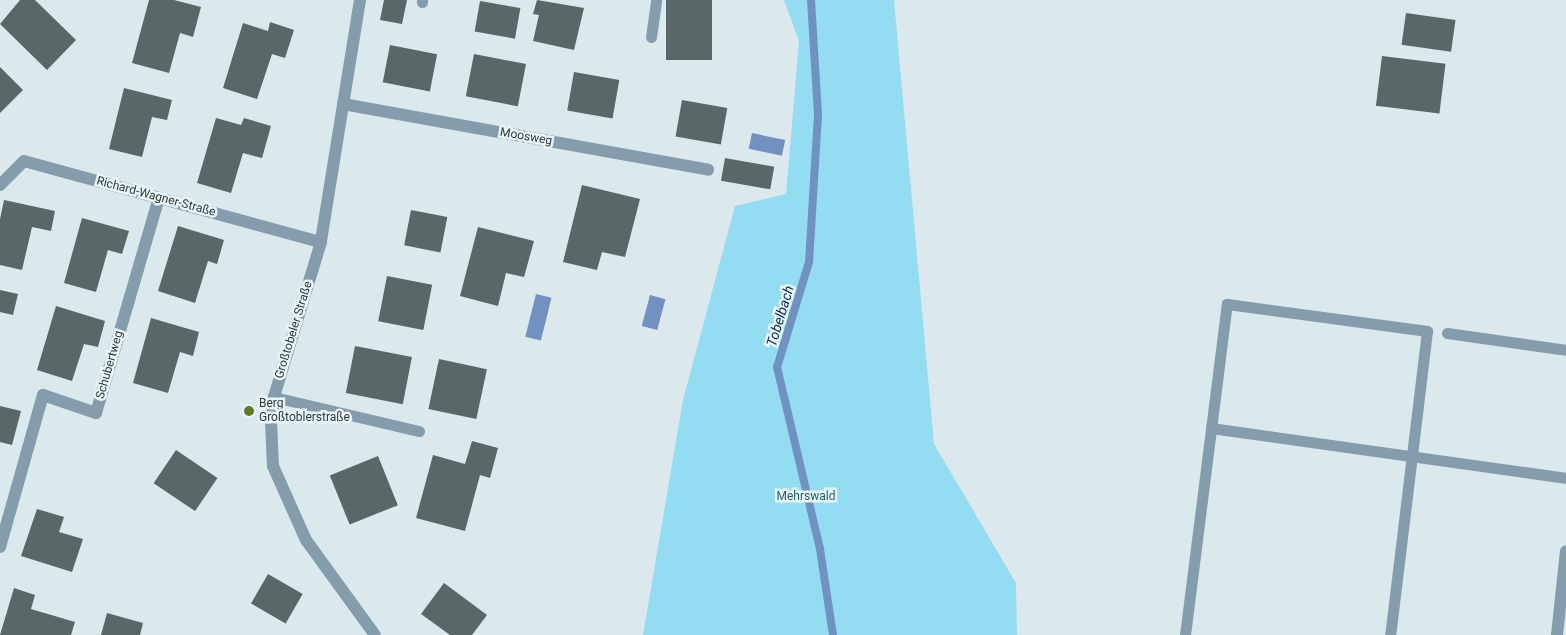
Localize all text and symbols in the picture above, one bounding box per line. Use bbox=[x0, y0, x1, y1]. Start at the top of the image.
street label: Moosweg bbox=[499, 125, 553, 149]
street label: Richard-Wagner-Straße bbox=[95, 174, 217, 220]
street label: Großtobeler Straße bbox=[272, 280, 316, 380]
water label: Tobelbach bbox=[763, 283, 797, 349]
street label: Schubertweg bbox=[93, 329, 127, 401]
place label: Berg Großtoblerstraße bbox=[259, 397, 350, 425]
marker: Berg Großtoblerstraße bbox=[243, 405, 255, 417]
park label: Mehrswald bbox=[777, 490, 835, 504]

